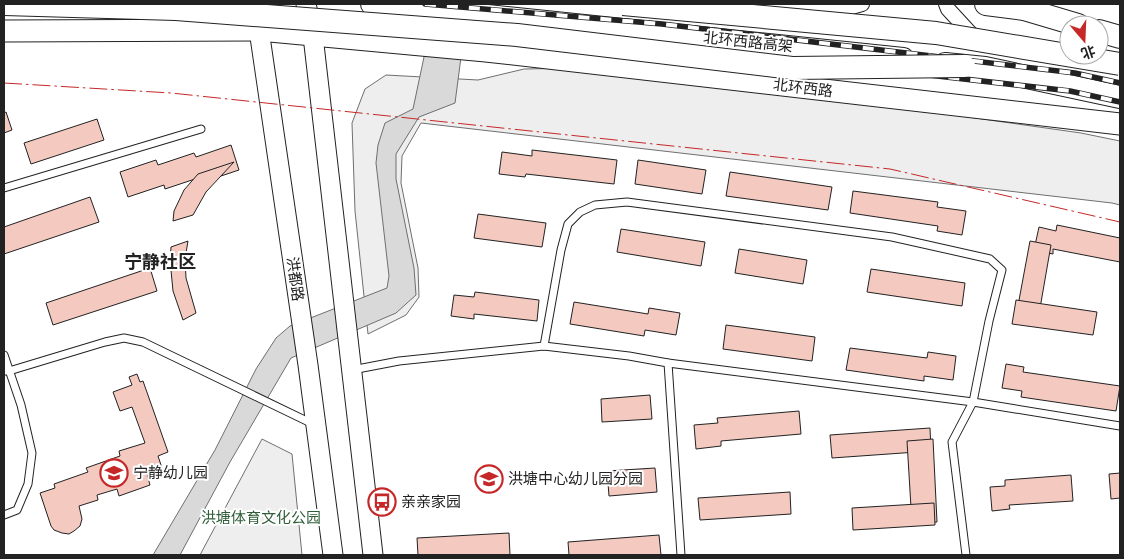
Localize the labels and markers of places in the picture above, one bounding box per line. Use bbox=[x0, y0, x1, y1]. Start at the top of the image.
school or university icon: 宁静幼儿园 bbox=[99, 458, 129, 488]
place label: 宁静幼儿园 bbox=[133, 463, 208, 482]
school or university icon: 洪塘中心幼儿园分园 bbox=[474, 464, 504, 494]
place label: 洪塘中心幼儿园分园 bbox=[508, 469, 643, 488]
bus stop icon: 亲亲家园 bbox=[367, 487, 397, 517]
place label: 亲亲家园 bbox=[401, 492, 461, 511]

